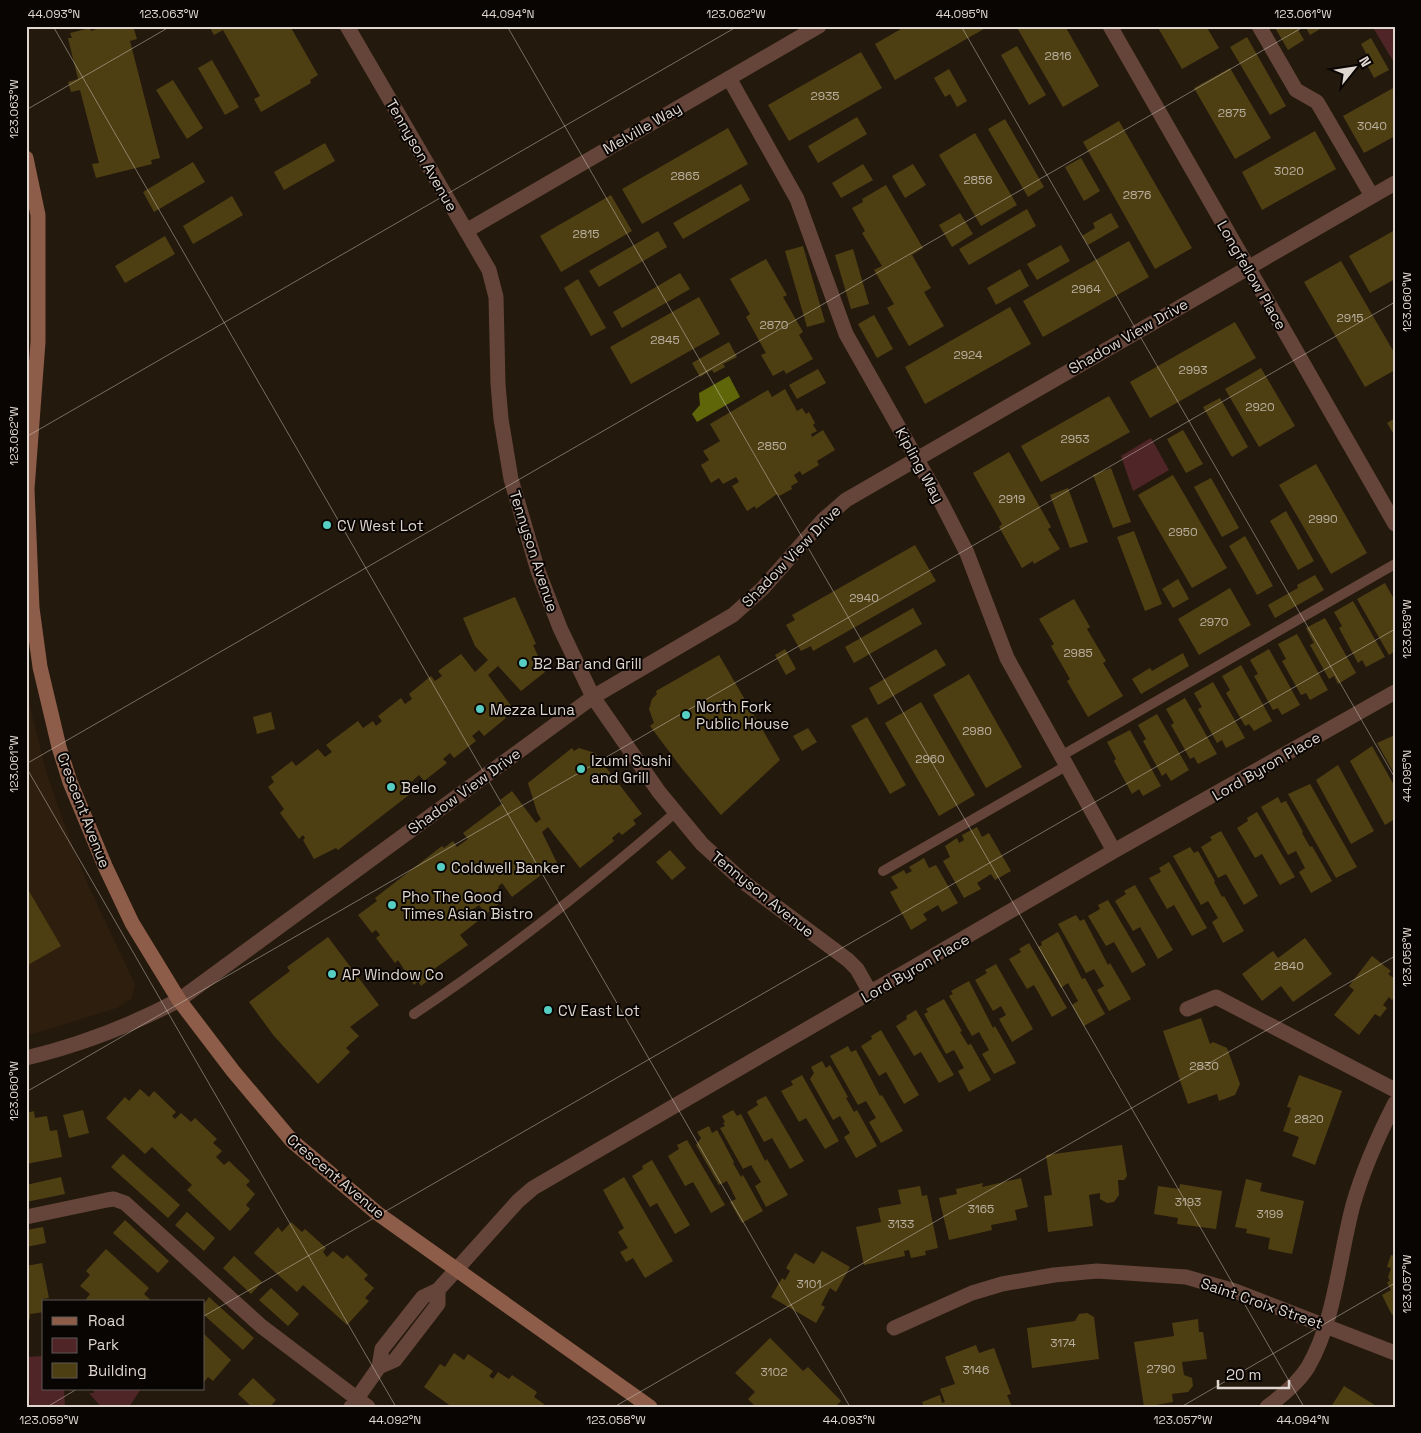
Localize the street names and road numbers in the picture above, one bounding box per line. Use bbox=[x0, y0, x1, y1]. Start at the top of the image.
street label: Tennyson Avenue bbox=[382, 95, 462, 215]
street label: Melville Way bbox=[599, 98, 685, 158]
street label: Longfellow Place bbox=[1213, 217, 1291, 333]
street label: Shadow View Drive bbox=[1065, 294, 1191, 378]
street label: Kipling Way bbox=[892, 424, 948, 506]
street label: Tennyson Avenue bbox=[505, 488, 563, 614]
street label: Shadow View Drive bbox=[737, 501, 845, 611]
street label: Lord Byron Place bbox=[1208, 727, 1324, 805]
street label: Shadow View Drive bbox=[404, 744, 524, 838]
street label: Crescent Avenue bbox=[53, 750, 115, 871]
street label: Tennyson Avenue bbox=[708, 847, 818, 941]
street label: Lord Byron Place bbox=[857, 929, 973, 1007]
street label: Crescent Avenue bbox=[283, 1129, 389, 1223]
street label: Saint Croix Street bbox=[1198, 1273, 1326, 1333]

